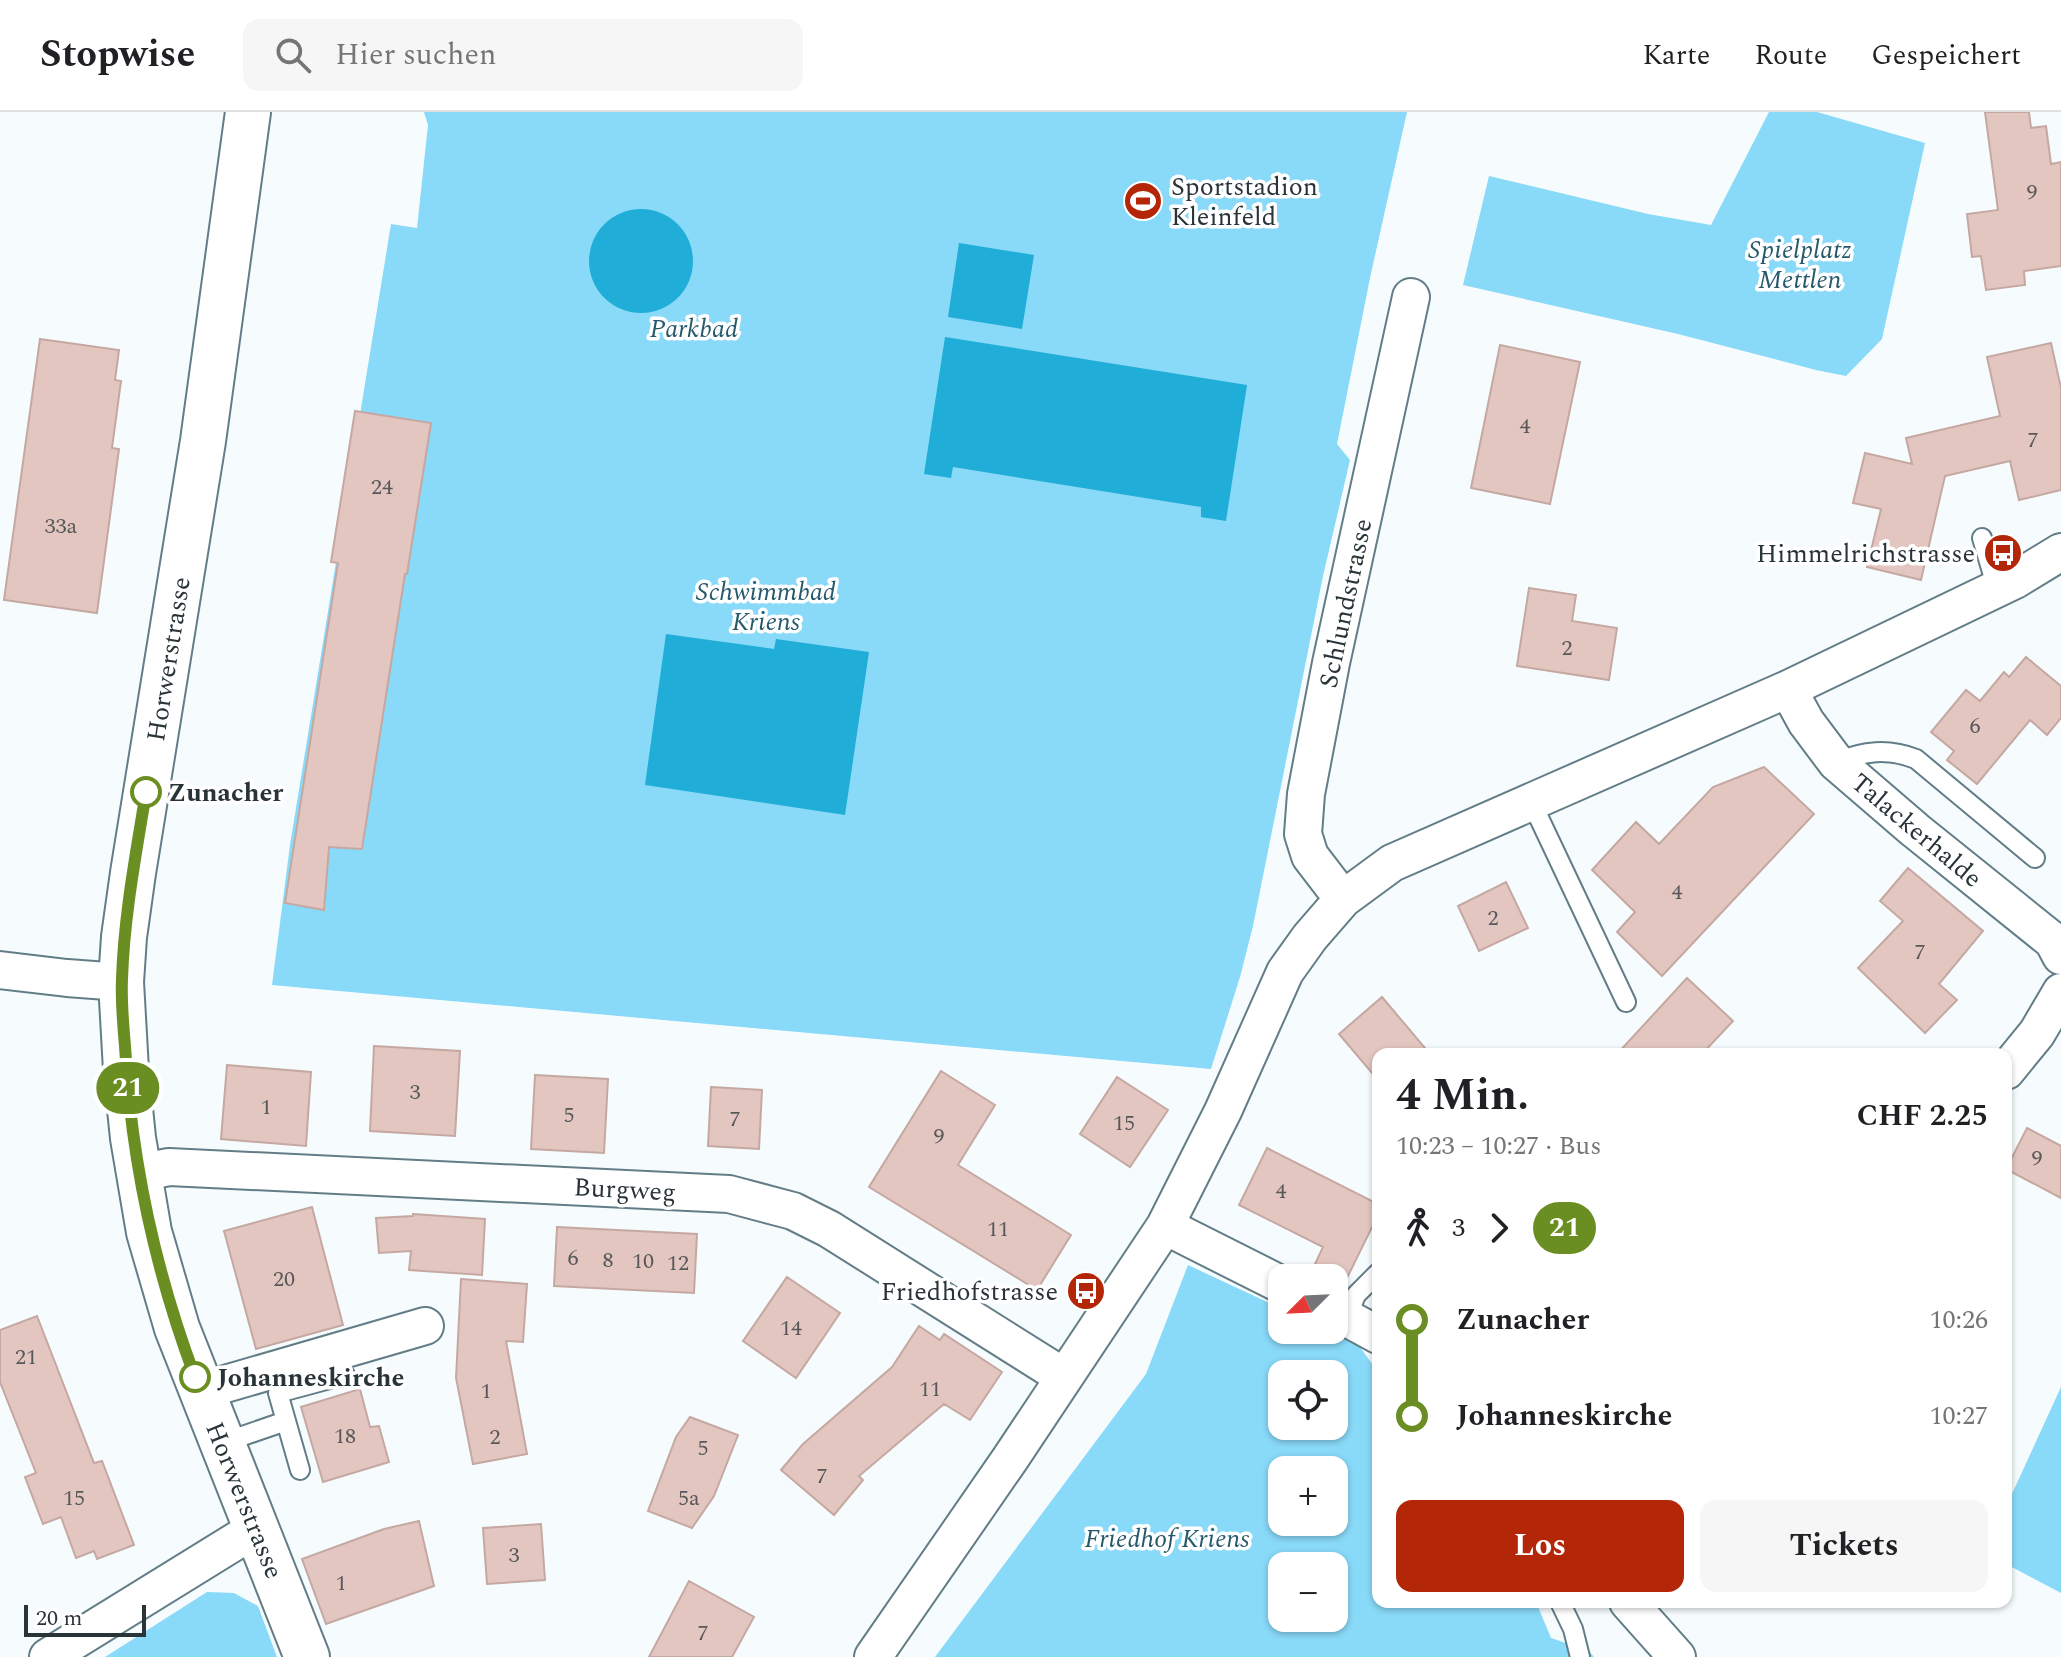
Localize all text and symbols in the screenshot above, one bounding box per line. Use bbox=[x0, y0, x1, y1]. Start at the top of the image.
search box bbox=[243, 19, 803, 91]
text: Stopwise bbox=[40, 26, 195, 84]
text: Hier suchen bbox=[335, 32, 497, 78]
icon: search bbox=[271, 33, 315, 77]
text: Karte bbox=[1643, 34, 1710, 77]
text: Route bbox=[1754, 34, 1827, 77]
text: Gespeichert bbox=[1871, 34, 2021, 77]
place label: Sportstadion Kleinfeld bbox=[1171, 167, 1318, 237]
house number: 9 bbox=[2026, 176, 2038, 209]
sports icon: Sportstadion Kleinfeld bbox=[1122, 180, 1164, 222]
park label: Spielplatz Mettlen bbox=[1748, 230, 1852, 300]
park label: Parkbad bbox=[650, 309, 738, 349]
house number: 4 bbox=[1519, 410, 1531, 443]
house number: 7 bbox=[2027, 424, 2039, 457]
house number: 24 bbox=[371, 471, 393, 504]
house number: 33a bbox=[45, 510, 78, 543]
street label: Schlundstrasse bbox=[1308, 515, 1383, 692]
bus stop icon: Himmelrichstrasse bbox=[1982, 532, 2024, 574]
place label: Himmelrichstrasse bbox=[1756, 534, 1975, 574]
park label: Schwimmbad Kriens bbox=[696, 572, 836, 642]
street label: Horwerstrasse bbox=[136, 574, 202, 744]
house number: 2 bbox=[1561, 632, 1573, 665]
house number: 6 bbox=[1969, 710, 1981, 743]
street label: Talackerhalde bbox=[1842, 764, 1991, 898]
place label: Zunacher bbox=[168, 773, 284, 813]
marker: Zunacher bbox=[131, 777, 161, 807]
house number: 4 bbox=[1671, 876, 1683, 909]
house number: 2 bbox=[1487, 902, 1499, 935]
house number: 7 bbox=[1914, 936, 1926, 969]
line badge: 21 bbox=[92, 1062, 164, 1114]
text: 4 Min. bbox=[1396, 1062, 1529, 1129]
text: 21 bbox=[112, 1066, 144, 1109]
house number: 3 bbox=[409, 1076, 421, 1109]
house number: 1 bbox=[260, 1091, 272, 1124]
text: CHF 2.25 bbox=[1857, 1093, 1988, 1139]
house number: 5 bbox=[563, 1099, 575, 1132]
house number: 7 bbox=[729, 1103, 741, 1136]
house number: 15 bbox=[1113, 1107, 1135, 1140]
house number: 9 bbox=[933, 1120, 945, 1153]
text: 10:23 – 10:27 · Bus bbox=[1396, 1126, 1601, 1166]
house number: 9 bbox=[2031, 1142, 2043, 1175]
street label: Burgweg bbox=[573, 1167, 677, 1213]
house number: 4 bbox=[1275, 1175, 1287, 1208]
icon: walk bbox=[1396, 1206, 1440, 1250]
icon: forward bbox=[1477, 1206, 1521, 1250]
text: 21 bbox=[1549, 1206, 1580, 1249]
text: 3 bbox=[1452, 1208, 1465, 1248]
house number: 11 bbox=[987, 1213, 1009, 1246]
house number: 6 bbox=[567, 1242, 579, 1275]
house number: 8 bbox=[602, 1244, 614, 1277]
house number: 10 bbox=[632, 1245, 654, 1278]
house number: 12 bbox=[667, 1247, 689, 1280]
house number: 20 bbox=[273, 1263, 295, 1296]
north arrow bbox=[1268, 1264, 1348, 1344]
map controls bbox=[1268, 1264, 1348, 1632]
bus stop icon: Friedhofstrasse bbox=[1065, 1270, 1107, 1312]
place label: Friedhofstrasse bbox=[881, 1272, 1058, 1312]
text: Zunacher bbox=[1456, 1297, 1589, 1343]
text: 10:26 bbox=[1929, 1300, 1988, 1340]
house number: 14 bbox=[780, 1312, 802, 1345]
house number: 21 bbox=[15, 1341, 37, 1374]
place label: Johanneskirche bbox=[217, 1358, 404, 1398]
button: locate bbox=[1268, 1360, 1348, 1440]
marker: Johanneskirche bbox=[180, 1362, 210, 1392]
house number: 11 bbox=[919, 1373, 941, 1406]
house number: 1 bbox=[480, 1375, 492, 1408]
text: Johanneskirche bbox=[1456, 1393, 1672, 1439]
text: 10:27 bbox=[1929, 1396, 1988, 1436]
street label: Horwerstrasse bbox=[194, 1416, 294, 1585]
house number: 18 bbox=[334, 1420, 356, 1453]
house number: 2 bbox=[489, 1421, 501, 1454]
house number: 5 bbox=[697, 1432, 709, 1465]
button: + bbox=[1268, 1456, 1348, 1536]
house number: 7 bbox=[816, 1460, 828, 1493]
house number: 15 bbox=[63, 1482, 85, 1515]
house number: 5a bbox=[678, 1482, 700, 1515]
button: Los bbox=[1396, 1500, 1684, 1592]
button: Tickets bbox=[1700, 1500, 1988, 1592]
park label: Friedhof Kriens bbox=[1085, 1519, 1250, 1559]
house number: 3 bbox=[508, 1539, 520, 1572]
button: − bbox=[1268, 1552, 1348, 1632]
house number: 1 bbox=[335, 1567, 347, 1600]
scale bar bbox=[24, 1601, 146, 1637]
text: 20 m bbox=[36, 1602, 82, 1635]
house number: 7 bbox=[697, 1617, 709, 1650]

